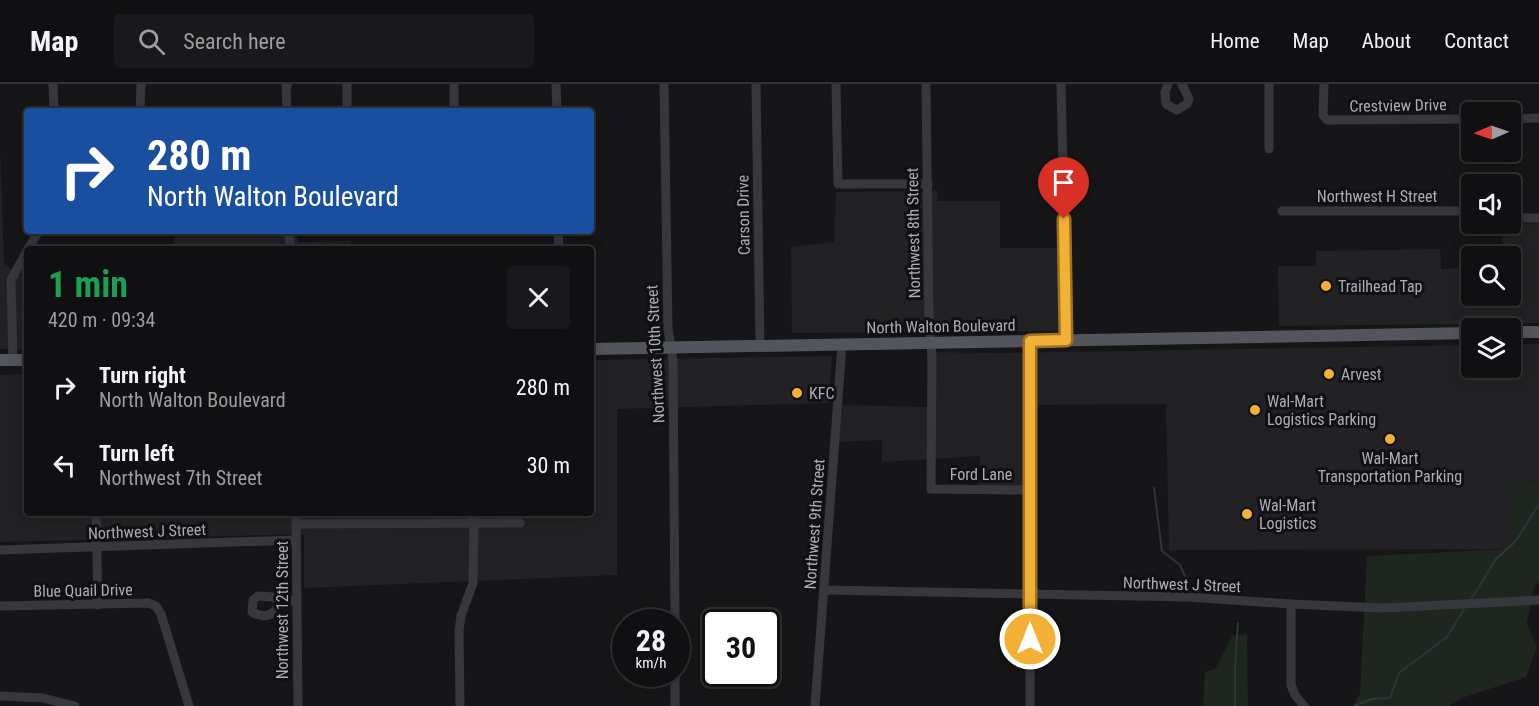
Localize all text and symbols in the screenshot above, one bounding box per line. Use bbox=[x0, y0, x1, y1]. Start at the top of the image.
search box bbox=[114, 14, 534, 68]
text: Map bbox=[30, 25, 78, 58]
icon: search bbox=[135, 25, 168, 58]
text: Search here bbox=[183, 29, 286, 54]
text: Home bbox=[1210, 29, 1260, 53]
text: Map bbox=[1293, 29, 1329, 53]
text: About bbox=[1362, 29, 1411, 53]
text: Contact bbox=[1444, 29, 1509, 53]
street label: Crestview Drive bbox=[1349, 95, 1447, 116]
north arrow bbox=[1461, 102, 1521, 162]
map controls bbox=[1461, 102, 1521, 378]
text: 280 m bbox=[147, 131, 252, 180]
icon: right bbox=[48, 132, 126, 210]
pin bbox=[1038, 157, 1089, 219]
icon: arrive bbox=[1047, 166, 1080, 199]
street label: Northwest 8th Street bbox=[903, 167, 924, 299]
button: sound bbox=[1461, 174, 1521, 234]
street label: Carson Drive bbox=[733, 175, 754, 255]
text: North Walton Boulevard bbox=[147, 181, 399, 213]
street label: Northwest H Street bbox=[1317, 187, 1437, 206]
button: search bbox=[1461, 246, 1521, 306]
text: 1 min bbox=[48, 264, 128, 306]
button: close bbox=[507, 266, 570, 329]
place label: Trailhead Tap bbox=[1338, 277, 1423, 296]
marker: Trailhead Tap bbox=[1319, 279, 1333, 293]
street label: Northwest 10th Street bbox=[642, 284, 669, 424]
text: 420 m · 09:34 bbox=[48, 308, 155, 332]
street label: North Walton Boulevard bbox=[866, 316, 1016, 337]
button: layers bbox=[1461, 318, 1521, 378]
text: Turn right bbox=[99, 363, 186, 388]
place label: Arvest bbox=[1341, 365, 1382, 384]
marker: Arvest bbox=[1322, 367, 1336, 381]
icon: right bbox=[48, 371, 81, 404]
text: 280 m bbox=[516, 375, 570, 400]
place label: KFC bbox=[809, 384, 835, 403]
marker: KFC bbox=[790, 386, 804, 400]
text: North Walton Boulevard bbox=[99, 388, 286, 412]
place label: Wal-Mart Logistics Parking bbox=[1267, 392, 1376, 429]
marker: Wal-Mart Logistics Parking bbox=[1248, 403, 1262, 417]
marker: Wal-Mart Transportation Parking bbox=[1383, 432, 1397, 446]
text: Turn left bbox=[99, 441, 174, 466]
icon: left bbox=[48, 449, 81, 482]
place label: Wal-Mart Transportation Parking bbox=[1318, 449, 1462, 486]
text: 30 m bbox=[527, 453, 570, 478]
street label: Northwest 9th Street bbox=[800, 458, 829, 590]
street label: Ford Lane bbox=[950, 465, 1012, 484]
text: Northwest 7th Street bbox=[99, 466, 263, 490]
place label: Wal-Mart Logistics bbox=[1259, 496, 1317, 533]
marker: Wal-Mart Logistics bbox=[1240, 507, 1254, 521]
street label: Northwest J Street bbox=[88, 520, 207, 543]
street label: Northwest 12th Street bbox=[273, 540, 292, 679]
street label: Northwest J Street bbox=[1123, 573, 1242, 596]
street label: Blue Quail Drive bbox=[33, 580, 133, 601]
position arrow bbox=[998, 607, 1062, 671]
speed limit sign: 30 bbox=[702, 609, 780, 687]
text: 28 bbox=[636, 623, 666, 658]
text: km/h bbox=[636, 654, 666, 672]

